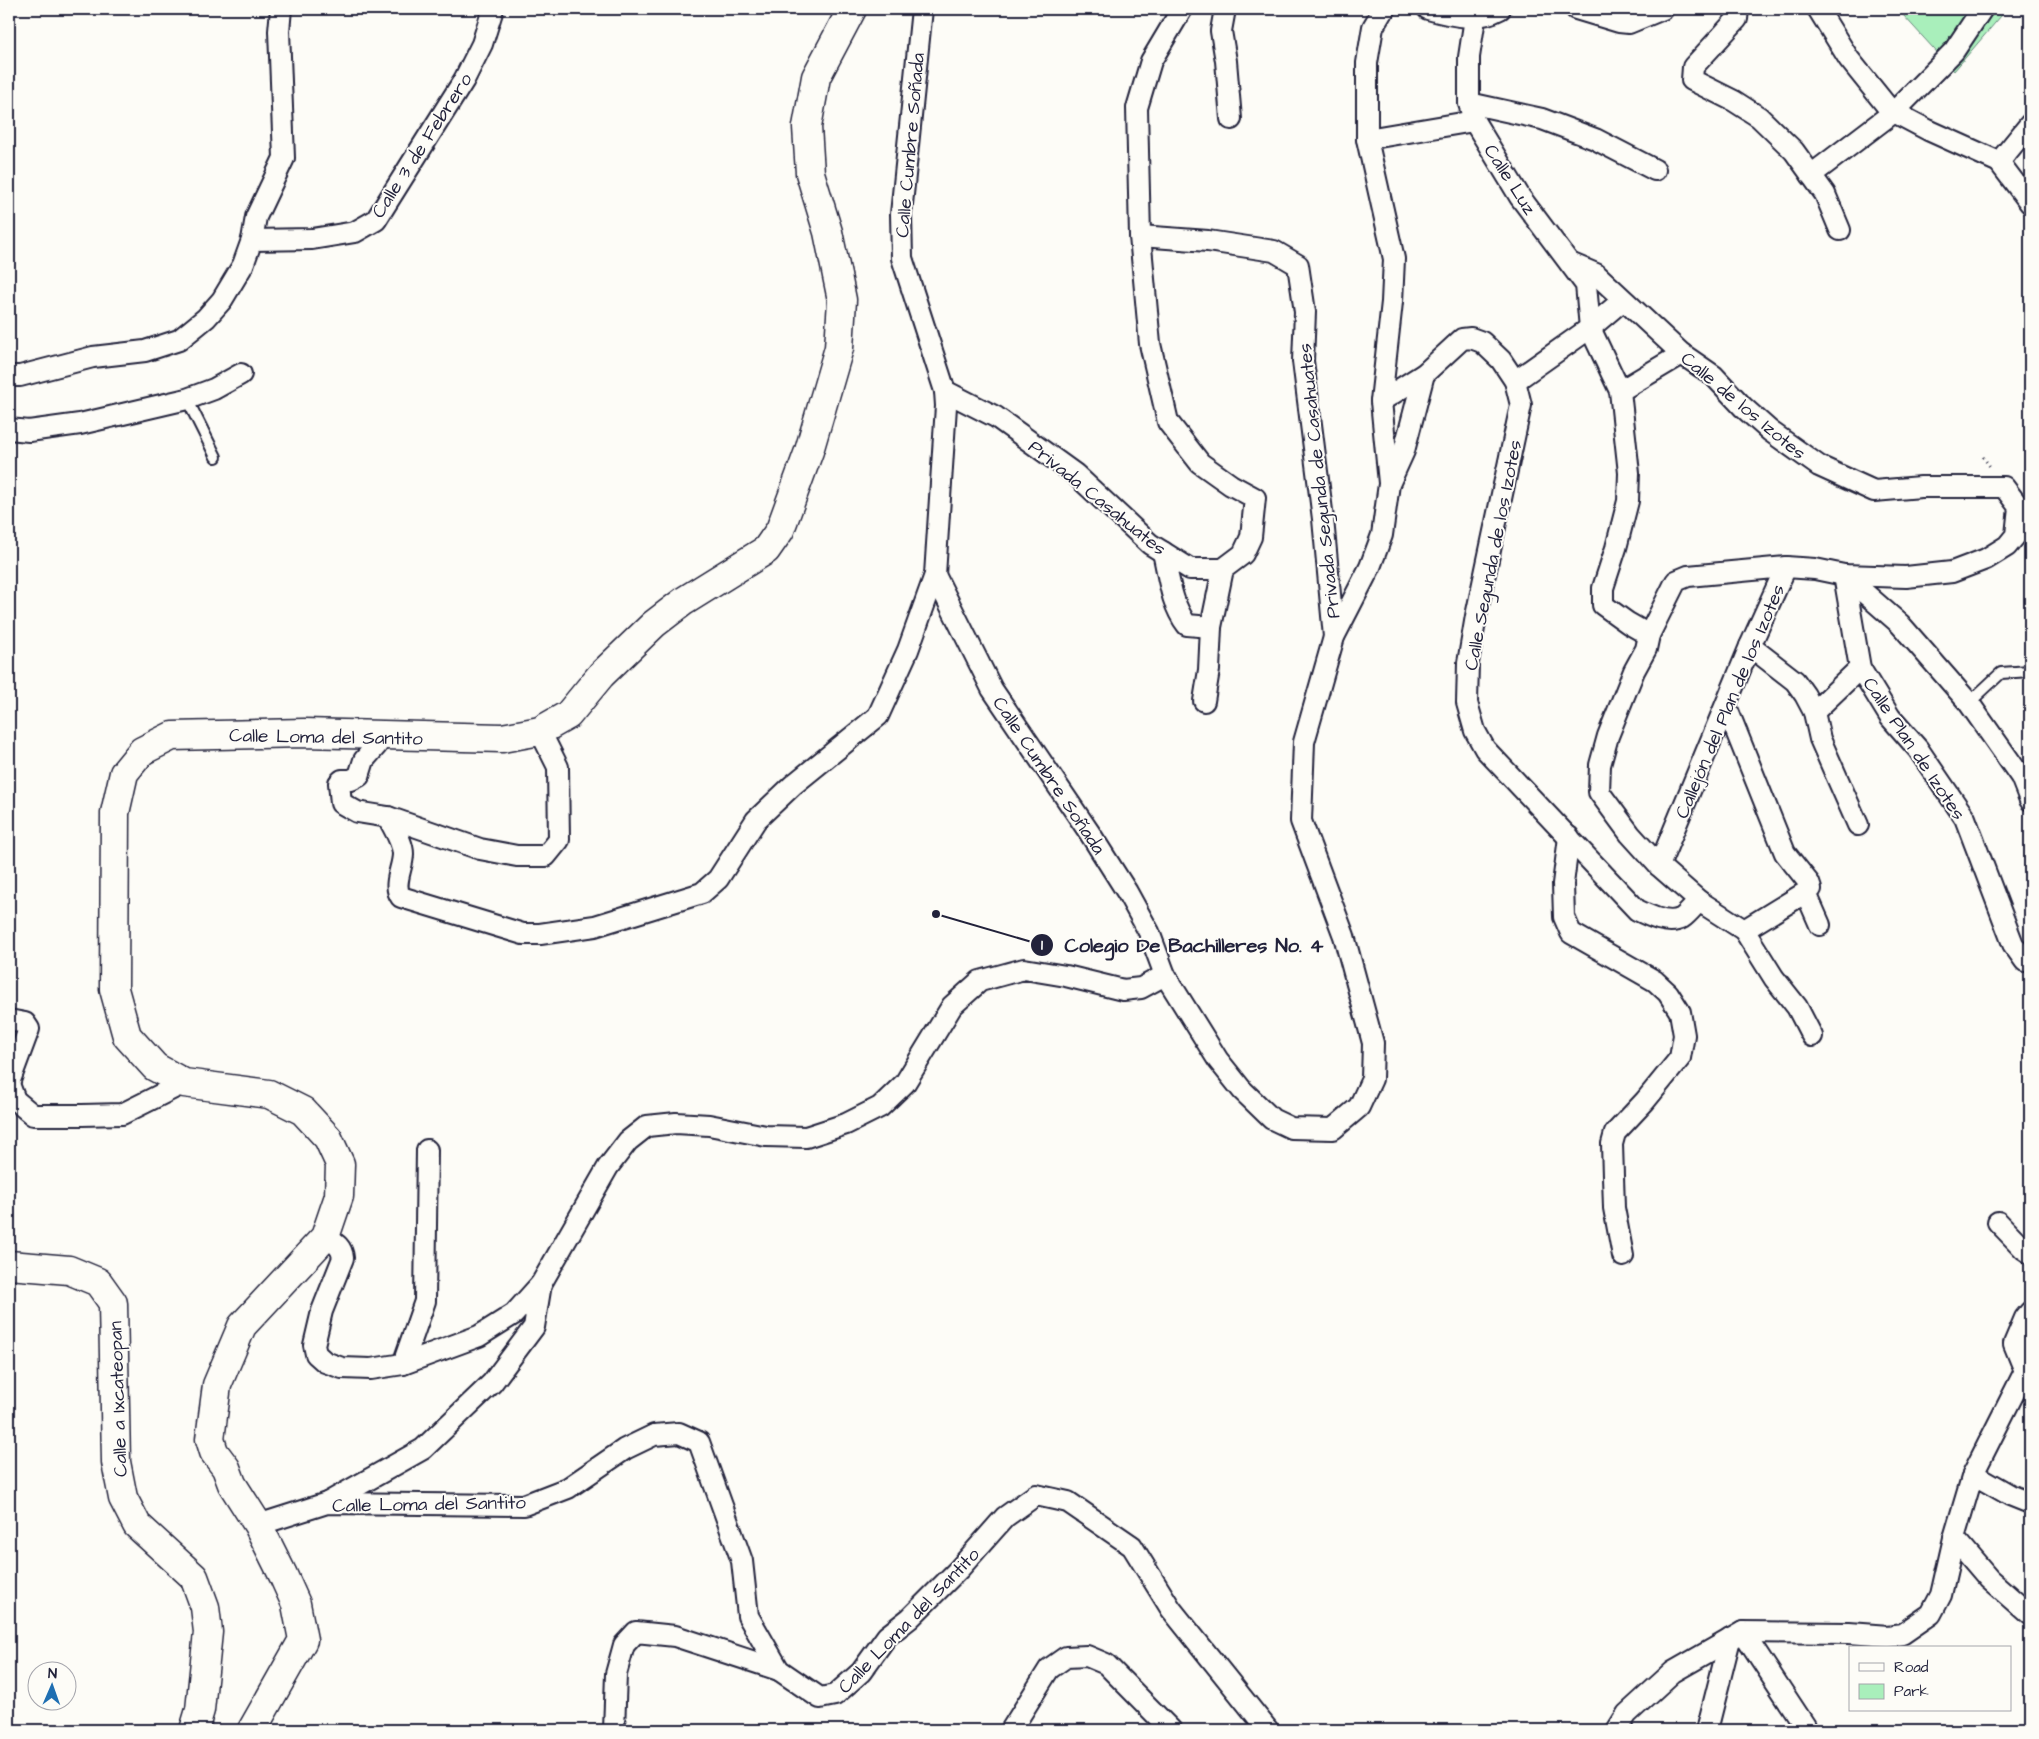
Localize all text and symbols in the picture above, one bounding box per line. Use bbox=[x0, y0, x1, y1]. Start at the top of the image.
street label: Calle Cumbre Soñada bbox=[889, 51, 932, 239]
street label: Calle 3 de Febrero bbox=[365, 68, 479, 224]
street label: Calle Luz bbox=[1477, 139, 1543, 221]
street label: Privada Segunda de Casahuates bbox=[1292, 342, 1348, 620]
street label: Calle de los Izotes bbox=[1675, 346, 1811, 467]
street label: Privada Casahuates bbox=[1022, 434, 1172, 562]
street label: Calle Segunda de los Izotes bbox=[1458, 438, 1530, 673]
street label: Callejón del Plan de los Izotes bbox=[1669, 580, 1792, 823]
street label: Calle Plan de Izotes bbox=[1856, 672, 1972, 826]
street label: Calle Cumbre Soñada bbox=[986, 691, 1112, 861]
street label: Calle Loma del Santito bbox=[229, 722, 423, 753]
callout: Colegio De Bachilleres No. 4 bbox=[1029, 927, 1333, 962]
text: Colegio De Bachilleres No. 4 bbox=[1065, 932, 1324, 961]
text: 1 bbox=[1041, 935, 1043, 956]
street label: Calle a Ixcateopan bbox=[102, 1320, 135, 1477]
street label: Calle Loma del Santito bbox=[332, 1489, 526, 1520]
street label: Calle Loma del Santito bbox=[832, 1542, 986, 1700]
legend bbox=[1849, 1646, 2012, 1712]
text: Road bbox=[1894, 1657, 1929, 1678]
north arrow bbox=[28, 1662, 78, 1712]
text: N bbox=[48, 1664, 57, 1684]
text: Park bbox=[1894, 1681, 1929, 1702]

